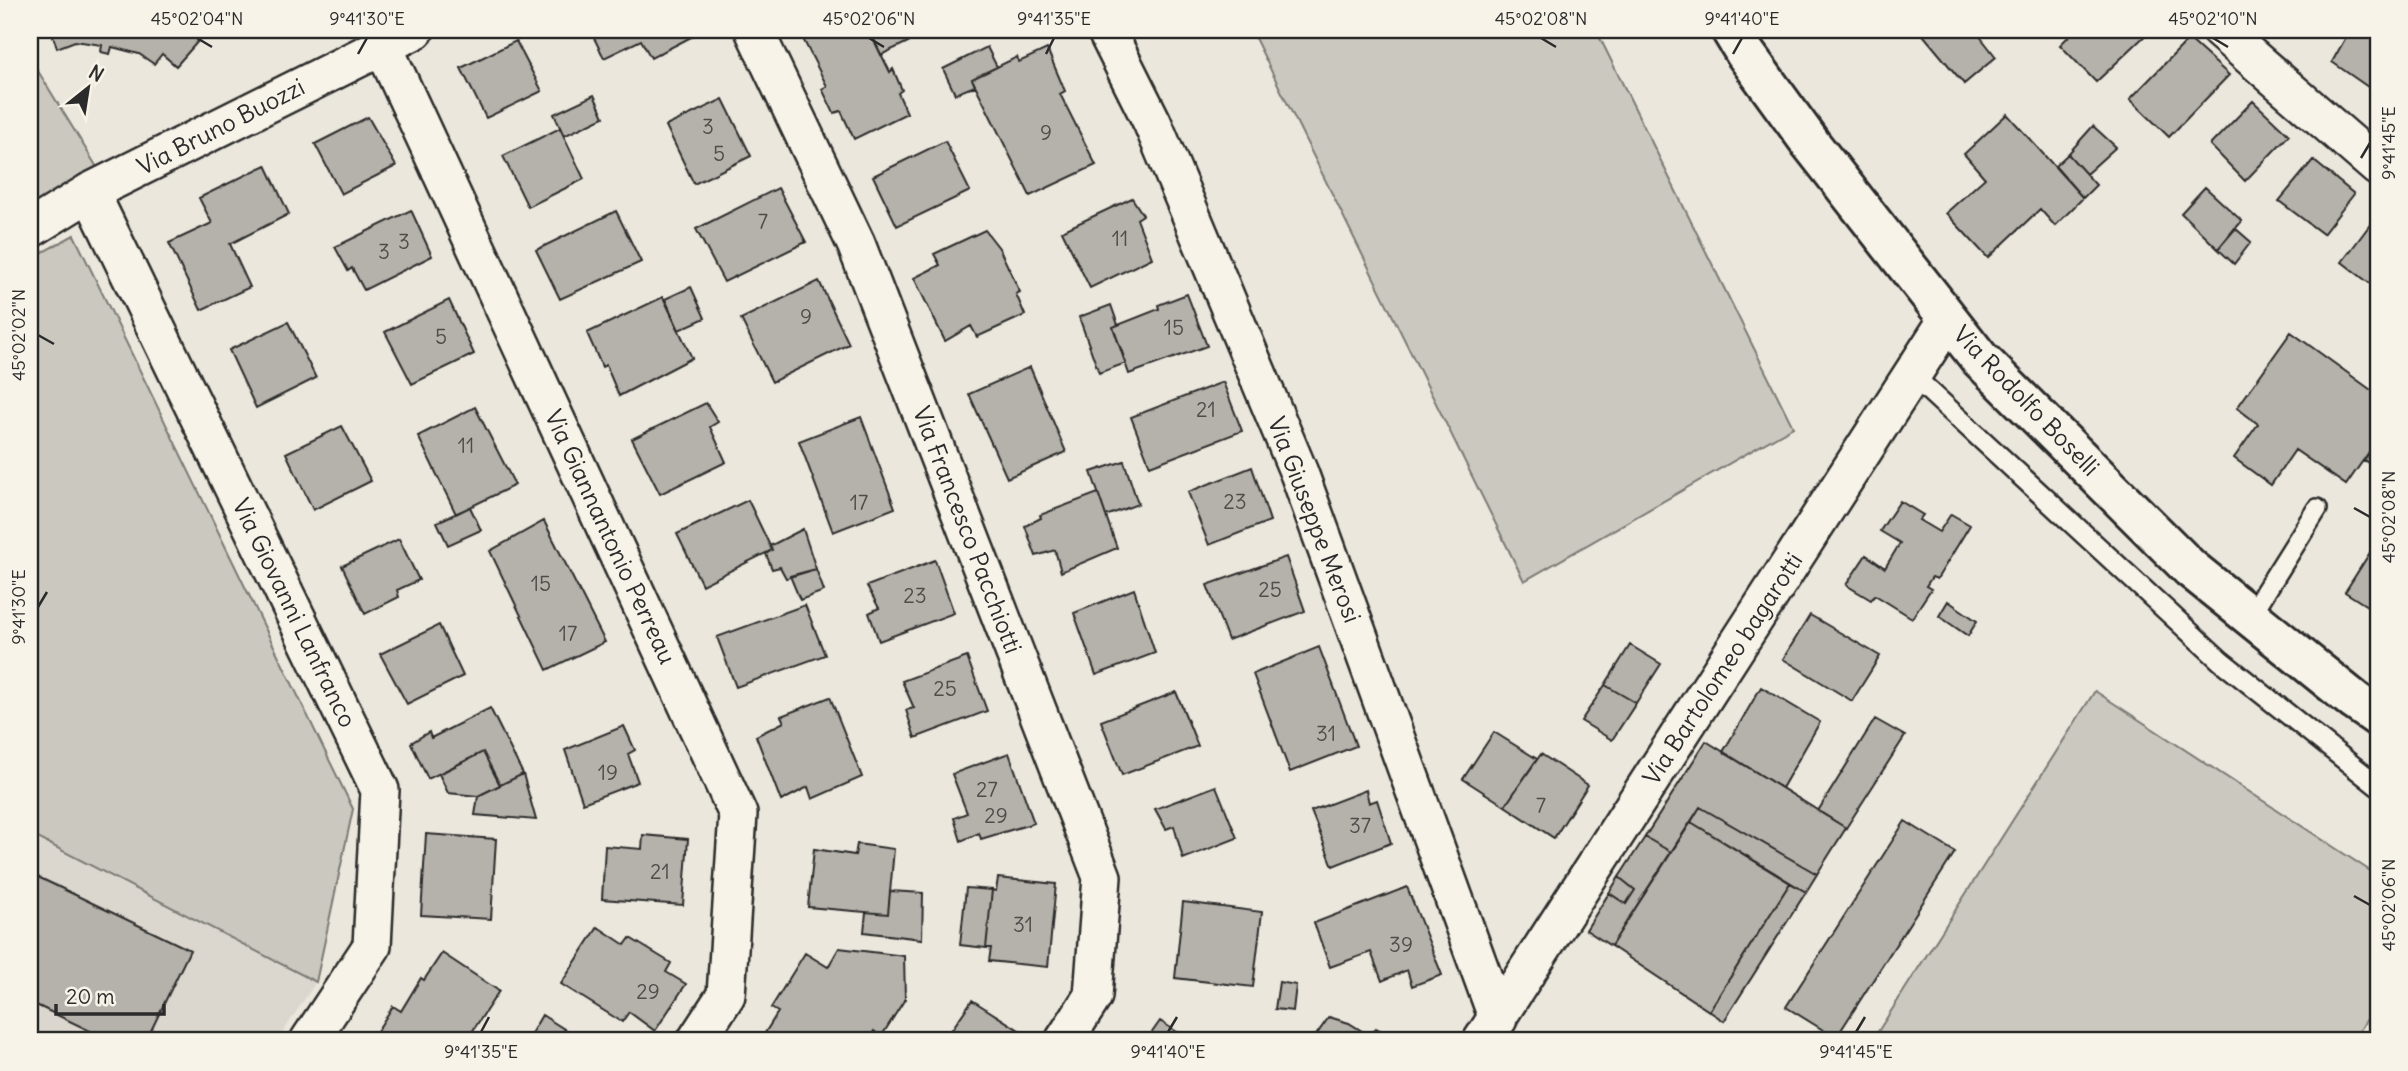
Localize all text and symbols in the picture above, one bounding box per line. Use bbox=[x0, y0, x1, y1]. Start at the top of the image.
text: 45°02'04"N bbox=[151, 7, 243, 30]
text: 9°41'30"E bbox=[329, 7, 405, 30]
text: 45°02'06"N bbox=[823, 7, 915, 30]
text: 9°41'35"E bbox=[1017, 7, 1091, 30]
text: 45°02'08"N bbox=[1495, 7, 1587, 30]
text: 9°41'40"E bbox=[1704, 7, 1780, 30]
text: 45°02'10"N bbox=[2168, 7, 2258, 30]
north arrow bbox=[52, 52, 122, 122]
text: N bbox=[85, 60, 108, 87]
street label: Via Bruno Buozzi bbox=[132, 71, 309, 181]
text: 9°41'45"E bbox=[2377, 106, 2400, 180]
house number: 3 bbox=[702, 113, 714, 140]
house number: 9 bbox=[1040, 119, 1052, 146]
house number: 5 bbox=[713, 140, 725, 167]
house number: 7 bbox=[758, 208, 768, 235]
house number: 11 bbox=[1112, 225, 1128, 252]
house number: 3 bbox=[398, 228, 410, 255]
house number: 3 bbox=[378, 238, 390, 265]
text: 45°02'02"N bbox=[7, 289, 30, 381]
house number: 9 bbox=[800, 303, 812, 330]
house number: 15 bbox=[1164, 314, 1184, 341]
street label: Via Rodolfo Boselli bbox=[1947, 319, 2106, 482]
house number: 5 bbox=[435, 323, 447, 350]
house number: 21 bbox=[1196, 396, 1216, 423]
street label: Via Francesco Pacchiotti bbox=[907, 402, 1029, 657]
street label: Via Giannantonio Perreau bbox=[539, 405, 683, 669]
street label: Via Giuseppe Merosi bbox=[1262, 413, 1368, 627]
house number: 11 bbox=[458, 432, 474, 459]
text: 45°02'08"N bbox=[2377, 471, 2400, 563]
house number: 23 bbox=[1223, 488, 1247, 515]
house number: 17 bbox=[850, 489, 868, 516]
street label: Via Giovanni Lanfranco bbox=[226, 493, 363, 732]
street label: Via Bartolomeo bagarotti bbox=[1636, 547, 1809, 790]
text: 9°41'30"E bbox=[7, 569, 30, 645]
house number: 15 bbox=[531, 570, 551, 597]
house number: 25 bbox=[1258, 576, 1282, 603]
house number: 23 bbox=[903, 582, 927, 609]
house number: 17 bbox=[559, 620, 577, 647]
house number: 25 bbox=[933, 675, 957, 702]
house number: 31 bbox=[1316, 720, 1336, 747]
house number: 19 bbox=[598, 759, 618, 786]
house number: 27 bbox=[976, 776, 998, 803]
house number: 7 bbox=[1536, 792, 1546, 819]
house number: 29 bbox=[984, 802, 1008, 829]
house number: 37 bbox=[1349, 812, 1371, 839]
house number: 21 bbox=[650, 858, 670, 885]
text: 45°02'06"N bbox=[2377, 859, 2400, 951]
house number: 31 bbox=[1013, 911, 1033, 938]
house number: 39 bbox=[1389, 931, 1413, 958]
scale bar bbox=[56, 973, 164, 1017]
house number: 29 bbox=[636, 978, 660, 1005]
text: 20 m bbox=[66, 983, 115, 1010]
text: 9°41'35"E bbox=[444, 1040, 518, 1063]
text: 9°41'40"E bbox=[1130, 1040, 1206, 1063]
text: 9°41'45"E bbox=[1819, 1040, 1893, 1063]

